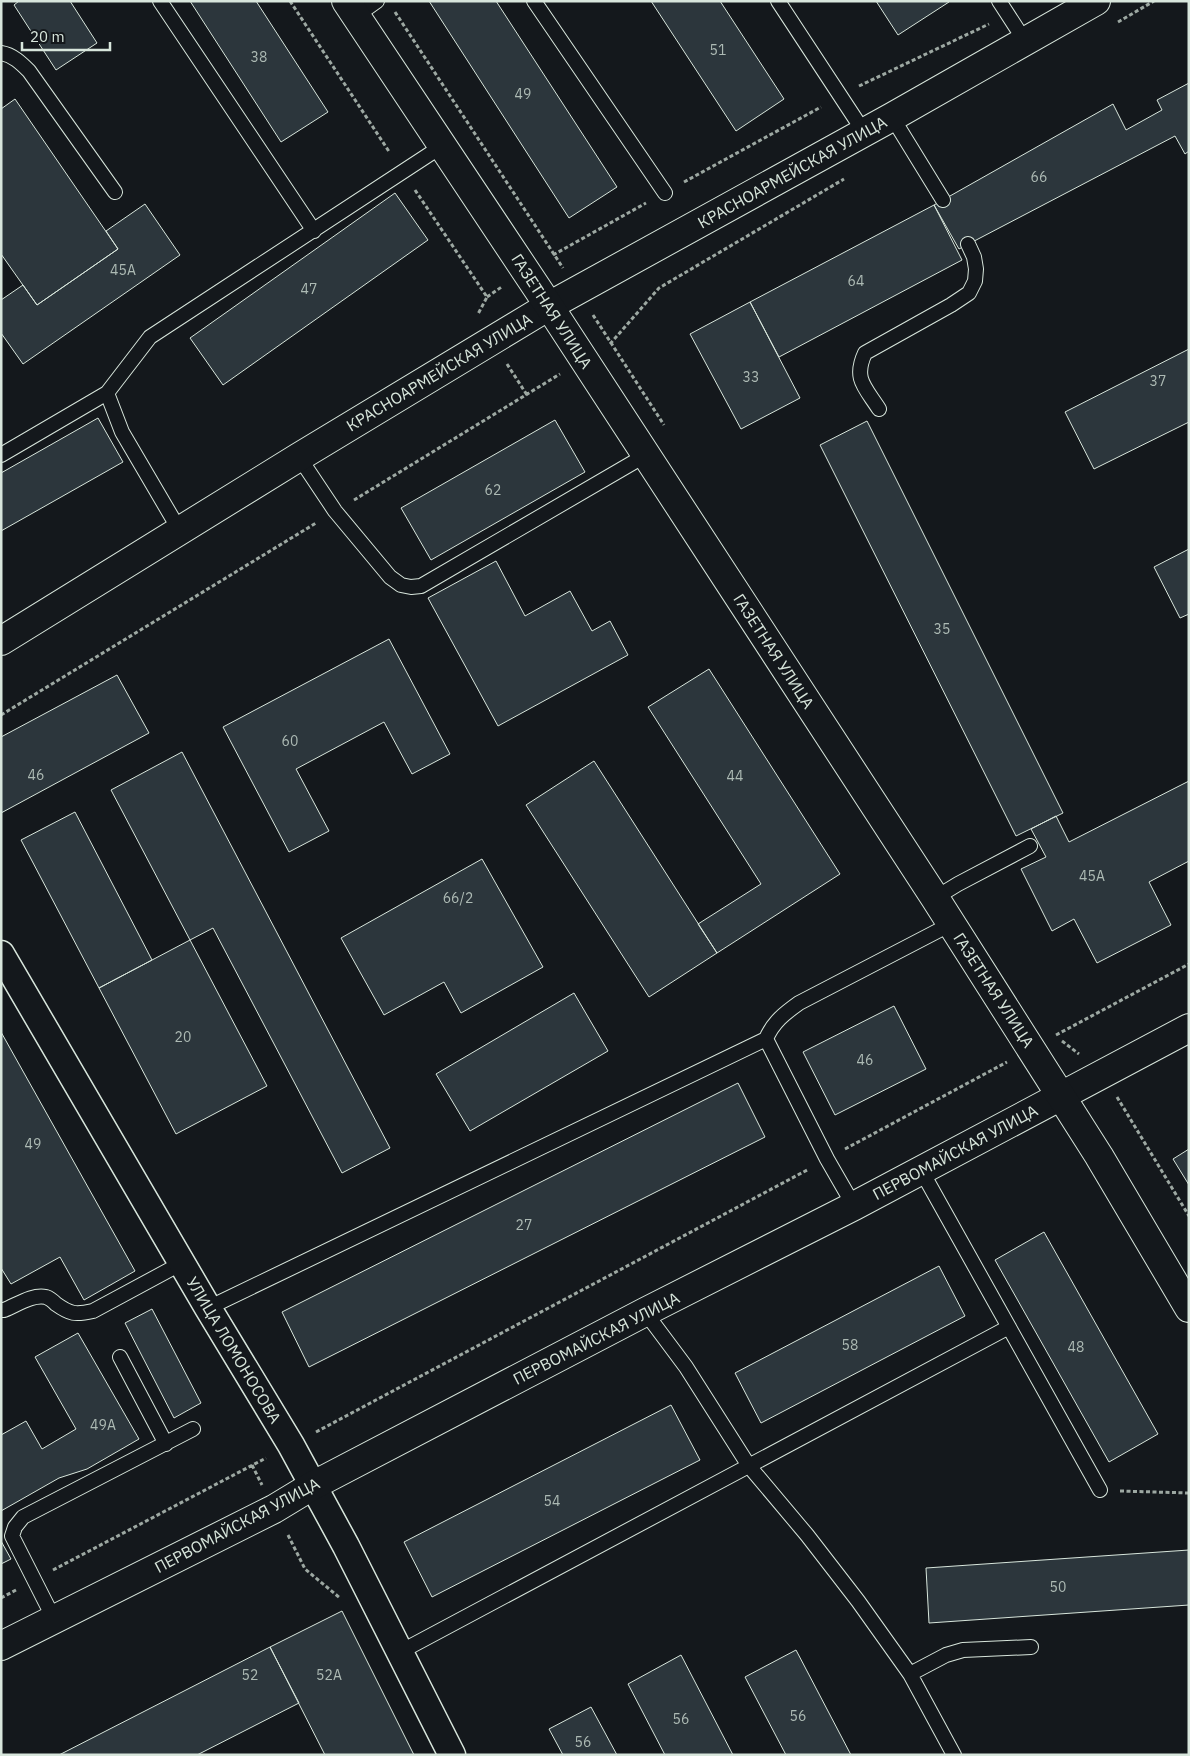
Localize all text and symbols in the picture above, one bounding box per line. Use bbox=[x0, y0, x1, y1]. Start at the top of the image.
scale bar bbox=[22, 20, 110, 52]
text: 20 m bbox=[30, 27, 65, 46]
house number: 51 bbox=[710, 41, 726, 59]
house number: 38 bbox=[251, 48, 267, 66]
house number: 49 bbox=[515, 85, 531, 103]
street label: КРАСНОАРМЕЙСКАЯ УЛИЦА bbox=[694, 112, 890, 232]
house number: 66 bbox=[1031, 168, 1047, 186]
street label: ГАЗЕТНАЯ УЛИЦА bbox=[507, 250, 597, 372]
house number: 45А bbox=[110, 261, 136, 279]
house number: 64 bbox=[848, 272, 864, 290]
house number: 47 bbox=[301, 280, 317, 298]
street label: КРАСНОАРМЕЙСКАЯ УЛИЦА bbox=[342, 309, 536, 435]
house number: 33 bbox=[743, 368, 759, 386]
house number: 37 bbox=[1150, 372, 1166, 390]
house number: 62 bbox=[485, 481, 501, 499]
street label: ГАЗЕТНАЯ УЛИЦА bbox=[729, 590, 819, 712]
house number: 35 bbox=[934, 620, 950, 638]
house number: 60 bbox=[282, 732, 298, 750]
house number: 46 bbox=[28, 766, 44, 784]
house number: 44 bbox=[727, 767, 743, 785]
house number: 45А bbox=[1079, 867, 1105, 885]
house number: 66/2 bbox=[443, 889, 473, 907]
street label: ГАЗЕТНАЯ УЛИЦА bbox=[949, 929, 1039, 1051]
house number: 20 bbox=[175, 1028, 191, 1046]
house number: 46 bbox=[857, 1051, 873, 1069]
street label: ПЕРВОМАЙСКАЯ УЛИЦА bbox=[869, 1100, 1041, 1204]
house number: 49 bbox=[25, 1135, 41, 1153]
house number: 27 bbox=[516, 1216, 532, 1234]
street label: УЛИЦА ЛОМОНОСОВА bbox=[182, 1273, 286, 1427]
street label: ПЕРВОМАЙСКАЯ УЛИЦА bbox=[509, 1287, 683, 1389]
house number: 58 bbox=[842, 1336, 858, 1354]
house number: 48 bbox=[1068, 1338, 1084, 1356]
house number: 49А bbox=[90, 1416, 116, 1434]
street label: ПЕРВОМАЙСКАЯ УЛИЦА bbox=[151, 1473, 323, 1577]
house number: 54 bbox=[544, 1492, 560, 1510]
house number: 50 bbox=[1050, 1578, 1066, 1596]
house number: 52 bbox=[242, 1666, 258, 1684]
house number: 52А bbox=[316, 1666, 342, 1684]
house number: 56 bbox=[790, 1707, 806, 1725]
house number: 56 bbox=[673, 1710, 689, 1728]
house number: 56 bbox=[575, 1733, 591, 1751]

